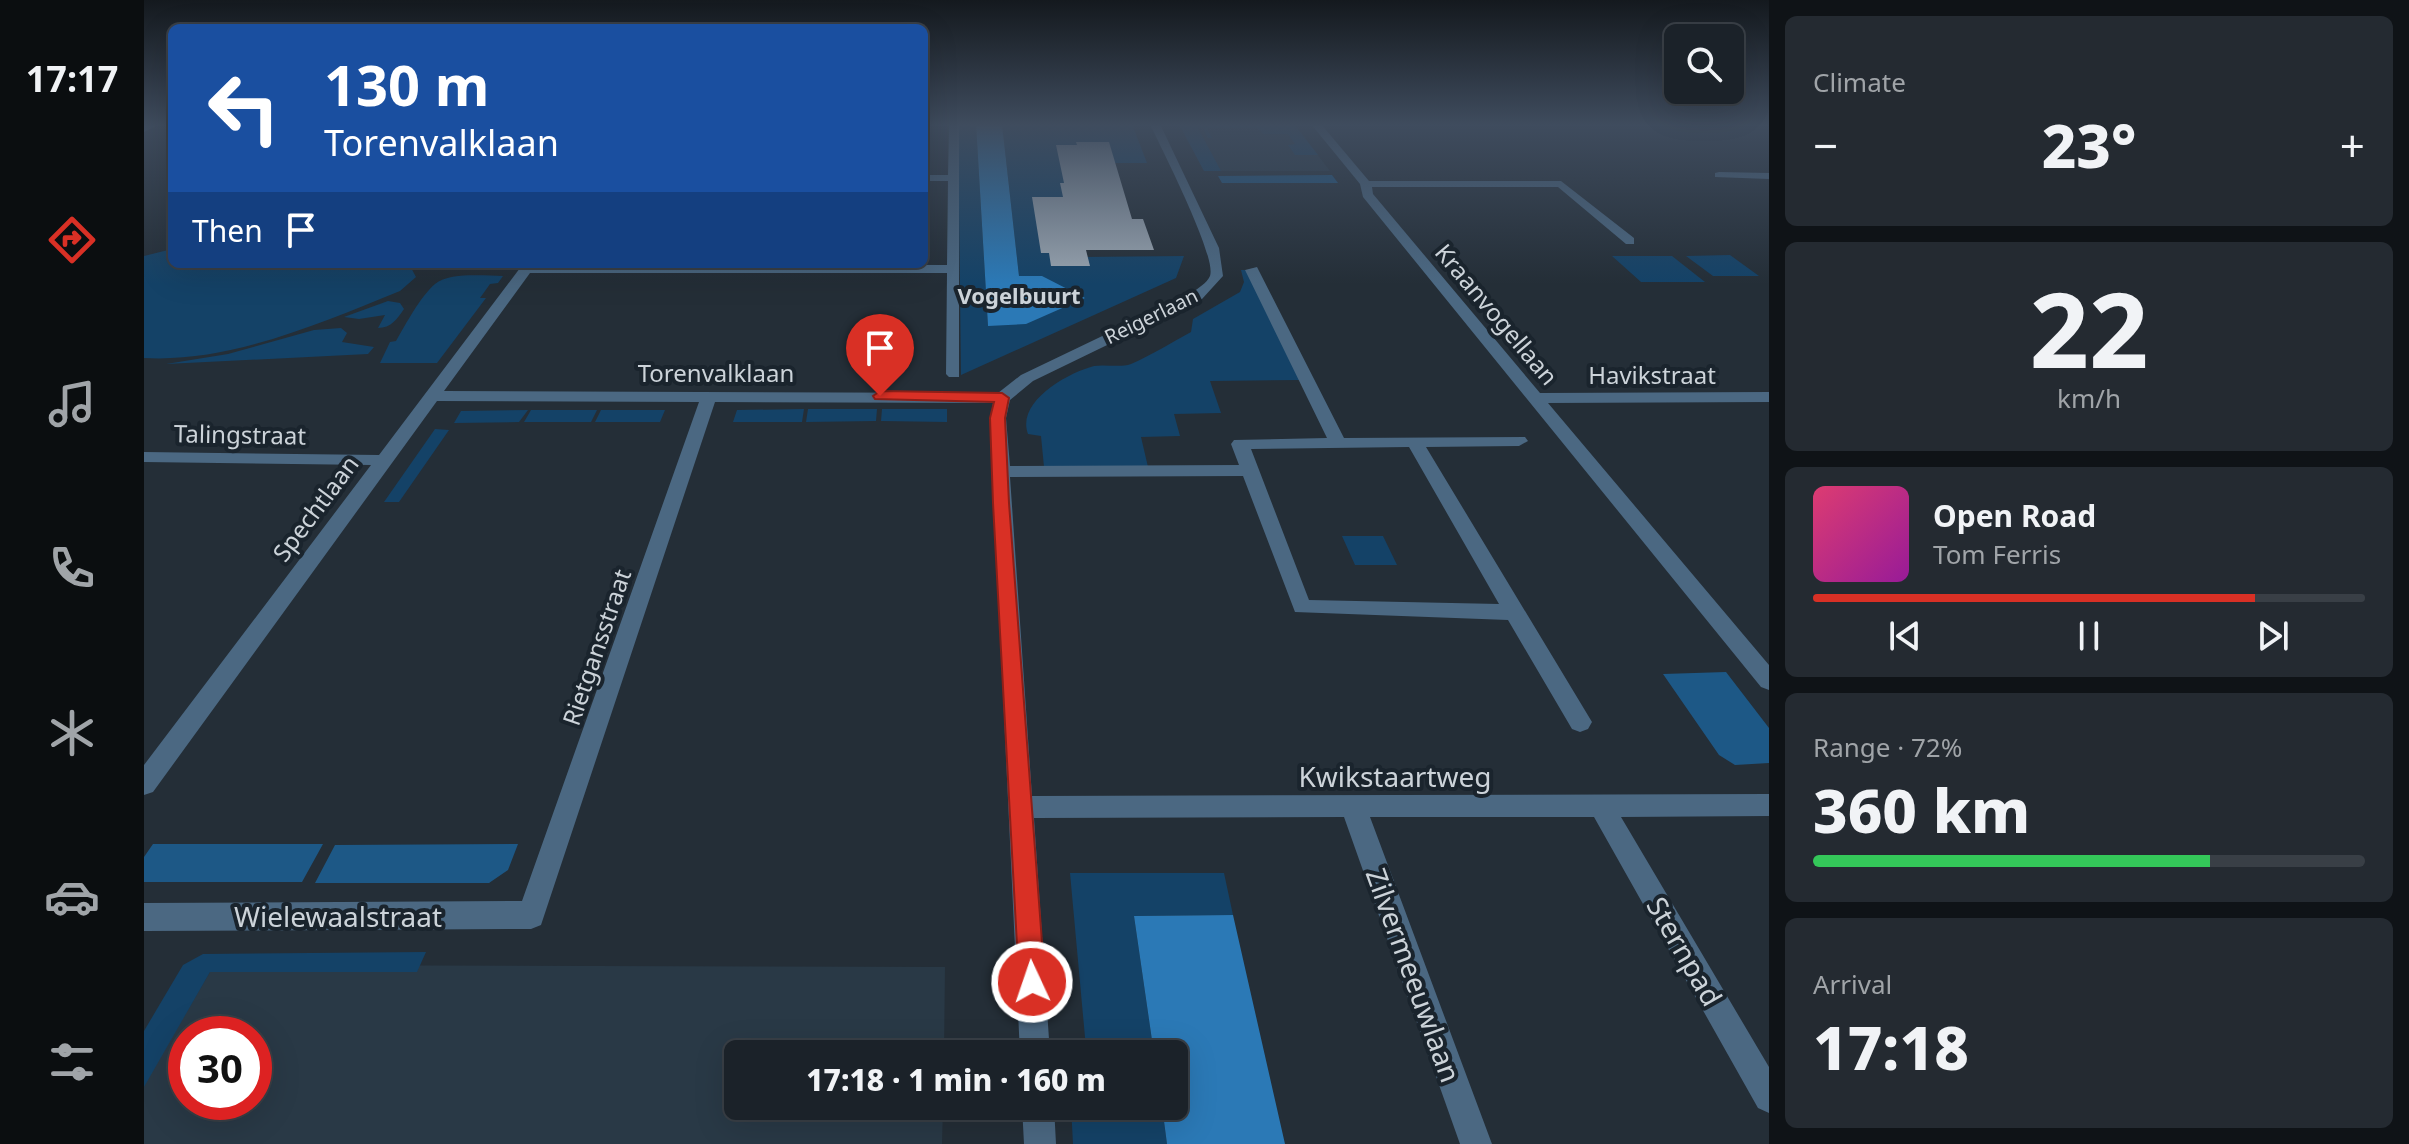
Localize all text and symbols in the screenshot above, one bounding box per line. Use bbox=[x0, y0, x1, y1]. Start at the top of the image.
map controls bbox=[1664, 24, 1744, 104]
button: search bbox=[1664, 24, 1744, 104]
text: 130 m bbox=[324, 46, 489, 122]
text: 17:17 bbox=[26, 54, 118, 103]
icon: left bbox=[192, 56, 296, 160]
text: Climate bbox=[1813, 64, 1906, 100]
text: 23° bbox=[2042, 104, 2136, 186]
text: − bbox=[1813, 115, 1838, 175]
text: + bbox=[2340, 115, 2365, 175]
text: Torenvalklaan bbox=[324, 118, 559, 167]
icon: arrive bbox=[279, 208, 323, 252]
text: Then bbox=[192, 210, 263, 251]
icon: directions bbox=[44, 212, 100, 268]
street label: Kraanvogellaan bbox=[1428, 236, 1566, 392]
text: 22 bbox=[2030, 257, 2148, 398]
district label: Vogelbuurt bbox=[957, 280, 1081, 310]
street label: Reigerlaan bbox=[1100, 282, 1202, 350]
pin bbox=[846, 314, 914, 396]
icon: arrive bbox=[858, 326, 902, 370]
street label: Torenvalklaan bbox=[638, 356, 794, 389]
street label: Havikstraat bbox=[1588, 358, 1716, 391]
icon: music bbox=[44, 376, 100, 432]
text: km/h bbox=[2057, 380, 2121, 416]
street label: Talingstraat bbox=[174, 416, 307, 452]
street label: Spechtlaan bbox=[264, 448, 366, 568]
text: Open Road bbox=[1933, 495, 2096, 536]
text: Tom Ferris bbox=[1933, 536, 2061, 572]
icon: phone bbox=[44, 540, 100, 596]
street label: Rietgansstraat bbox=[554, 564, 638, 729]
icon: previous bbox=[1883, 614, 1927, 658]
icon: pause bbox=[2067, 614, 2111, 658]
icon: next bbox=[2251, 614, 2295, 658]
icon: climate bbox=[44, 705, 100, 761]
text: Range · 72% bbox=[1813, 729, 1962, 765]
street label: Kwikstaartweg bbox=[1298, 757, 1492, 795]
text: 360 km bbox=[1813, 769, 2030, 851]
street label: Zilvermeeuwlaan bbox=[1358, 863, 1470, 1087]
icon: car bbox=[44, 869, 100, 925]
street label: Sternpad bbox=[1638, 889, 1732, 1013]
street label: Wielewaalstraat bbox=[234, 897, 442, 935]
position arrow bbox=[990, 940, 1074, 1024]
text: Arrival bbox=[1813, 966, 1892, 1002]
text: 17:18 bbox=[1813, 1006, 1969, 1088]
speed limit sign: 30 bbox=[168, 1016, 272, 1120]
icon: filters bbox=[44, 1034, 100, 1090]
text: 17:18 · 1 min · 160 m bbox=[806, 1059, 1106, 1100]

